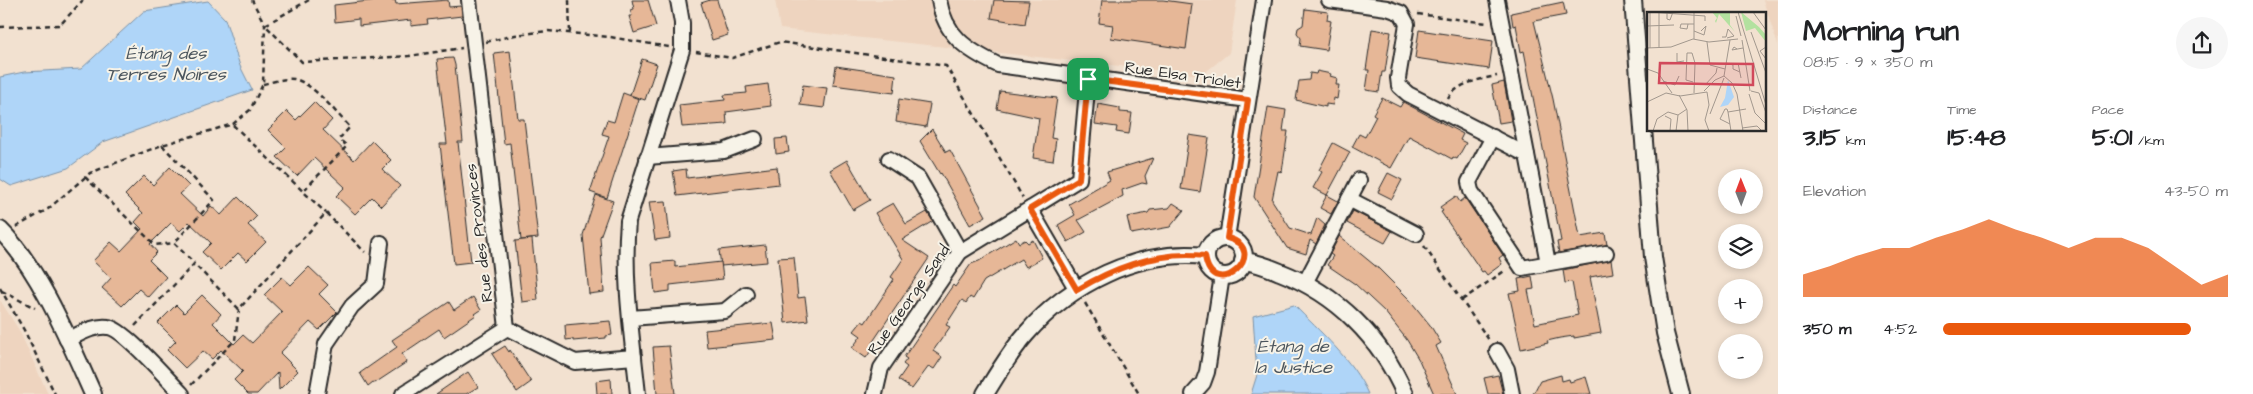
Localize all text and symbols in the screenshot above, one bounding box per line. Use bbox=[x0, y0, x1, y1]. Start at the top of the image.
inset map bbox=[1647, 12, 1766, 131]
text: Morning run bbox=[1803, 12, 1959, 51]
button: share bbox=[2176, 17, 2228, 69]
water label: Étang des Terres Noires bbox=[106, 41, 227, 87]
text: 08:15 · 9 × 350 m bbox=[1803, 51, 1932, 73]
street label: Rue Elsa Triolet bbox=[1123, 56, 1243, 94]
pin bbox=[1067, 58, 1109, 100]
icon: arrive bbox=[1074, 65, 1102, 93]
text: Distance bbox=[1803, 100, 1857, 120]
text: Time bbox=[1947, 100, 1977, 120]
text: Pace bbox=[2092, 100, 2124, 120]
text: 3.15 bbox=[1803, 120, 1840, 155]
text: 15:48 bbox=[1947, 120, 2006, 155]
text: 5:01 bbox=[2092, 120, 2133, 155]
text: km bbox=[1840, 131, 1865, 151]
text: /km bbox=[2133, 131, 2164, 151]
street label: Rue des Provinces bbox=[460, 162, 498, 303]
north arrow bbox=[1718, 169, 1762, 214]
map controls bbox=[1718, 169, 1763, 379]
text: Elevation bbox=[1803, 180, 1866, 202]
text: 43–50 m bbox=[2164, 180, 2228, 202]
button: layers bbox=[1718, 224, 1763, 269]
street label: Rue George Sand bbox=[862, 240, 956, 360]
button: + bbox=[1718, 279, 1763, 324]
text: 350 m bbox=[1803, 318, 1851, 340]
text: 4:52 bbox=[1883, 318, 1917, 340]
water label: Étang de la Justice bbox=[1254, 334, 1333, 380]
button: − bbox=[1718, 334, 1763, 379]

